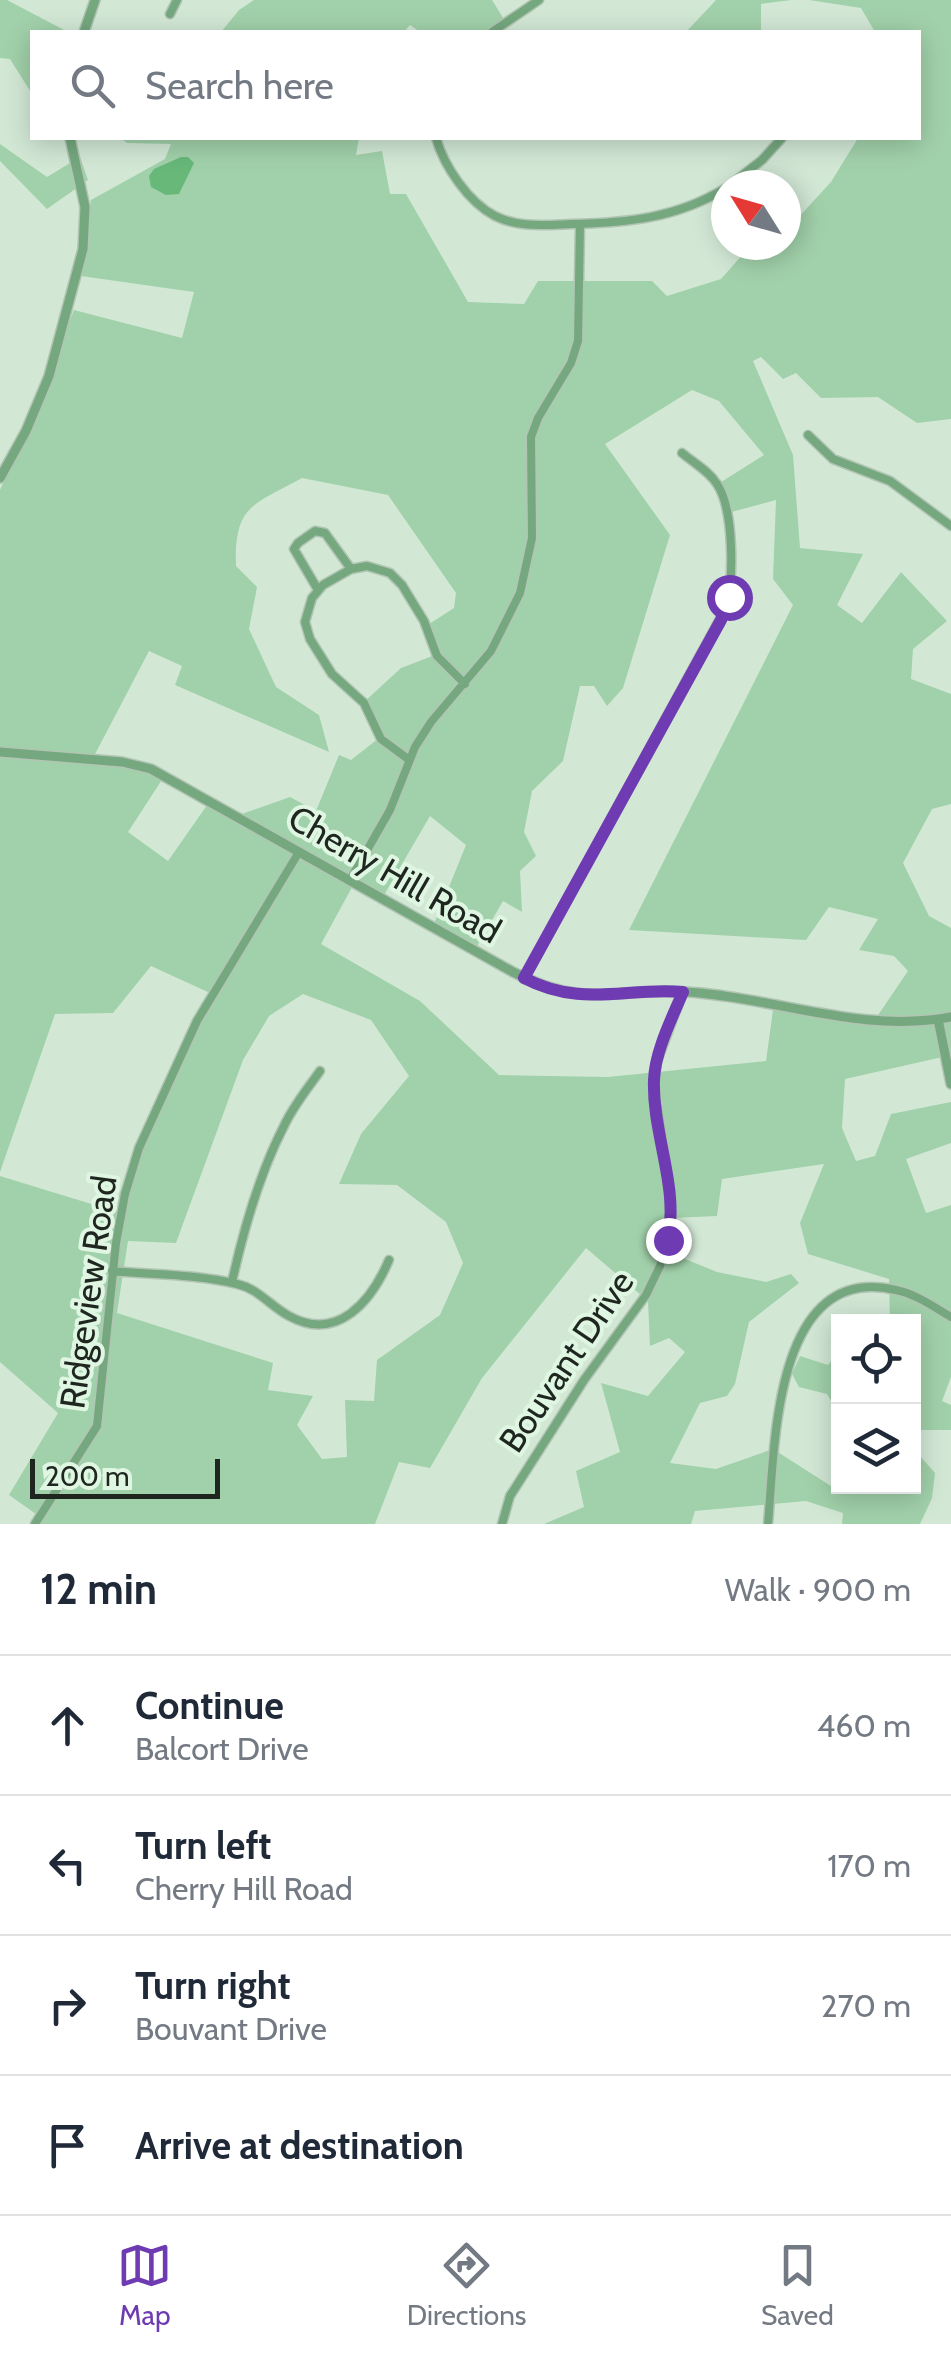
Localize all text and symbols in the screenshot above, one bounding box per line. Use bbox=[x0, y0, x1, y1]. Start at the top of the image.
search box bbox=[30, 30, 921, 140]
icon: search bbox=[65, 58, 120, 113]
text: Search here bbox=[145, 62, 334, 109]
north arrow bbox=[711, 170, 801, 260]
route start bbox=[707, 575, 753, 621]
street label: Cherry Hill Road bbox=[281, 796, 509, 952]
street label: Ridgeview Road bbox=[50, 1173, 126, 1411]
route end bbox=[646, 1218, 692, 1264]
street label: Bouvant Drive bbox=[490, 1262, 642, 1460]
map controls bbox=[831, 1314, 921, 1494]
button: locate bbox=[831, 1314, 921, 1404]
button: layers bbox=[831, 1404, 921, 1494]
scale bar bbox=[30, 1454, 220, 1498]
text: 200 m bbox=[45, 1459, 130, 1493]
text: 12 min bbox=[40, 1563, 157, 1615]
text: Walk · 900 m bbox=[725, 1570, 911, 1609]
text: Continue bbox=[135, 1682, 284, 1729]
icon: ahead bbox=[40, 1698, 95, 1753]
text: 460 m bbox=[817, 1706, 911, 1745]
text: Balcort Drive bbox=[135, 1729, 309, 1768]
text: Turn left bbox=[135, 1822, 271, 1869]
icon: left bbox=[40, 1838, 95, 1893]
text: 170 m bbox=[827, 1846, 911, 1885]
text: Cherry Hill Road bbox=[135, 1869, 353, 1908]
text: Turn right bbox=[135, 1962, 291, 2009]
icon: right bbox=[40, 1978, 95, 2033]
text: 270 m bbox=[821, 1986, 911, 2025]
text: Bouvant Drive bbox=[135, 2009, 327, 2048]
icon: arrive bbox=[40, 2118, 95, 2173]
text: Arrive at destination bbox=[135, 2122, 464, 2169]
tab: Map bbox=[117, 2238, 172, 2332]
tab: Directions bbox=[407, 2238, 526, 2332]
tab: Saved bbox=[761, 2238, 834, 2332]

